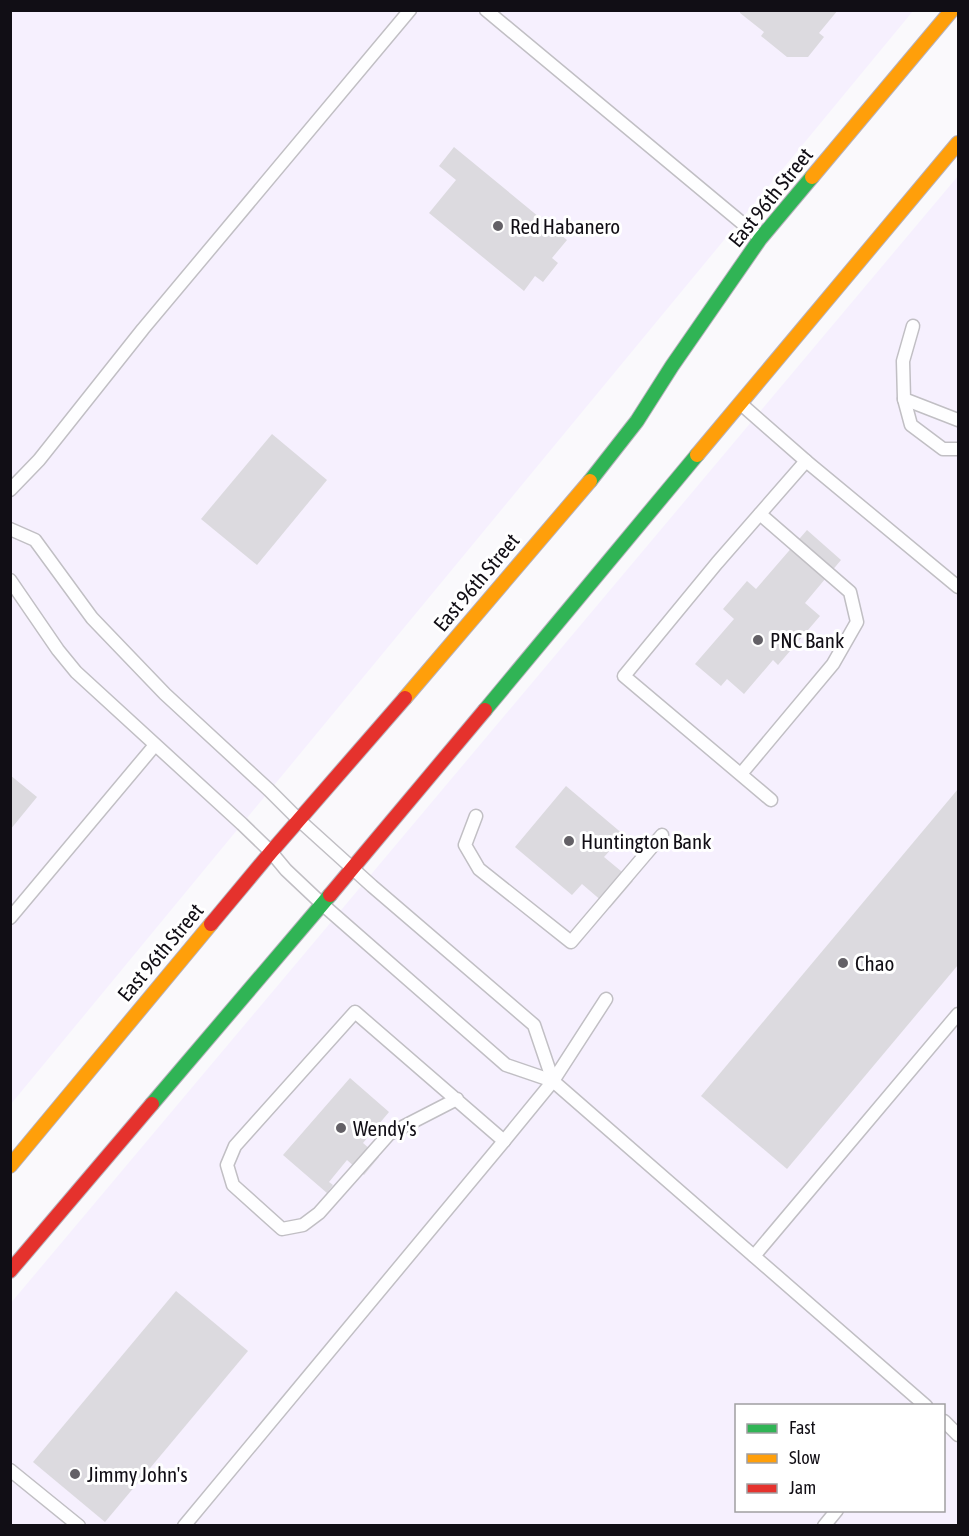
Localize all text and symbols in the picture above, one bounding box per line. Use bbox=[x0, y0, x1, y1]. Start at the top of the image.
street label: East 96th Street bbox=[723, 143, 817, 251]
place label: Red Habanero bbox=[510, 214, 620, 238]
marker: Red Habanero bbox=[491, 219, 505, 233]
street label: East 96th Street bbox=[428, 528, 524, 636]
place label: PNC Bank bbox=[770, 628, 844, 652]
marker: PNC Bank bbox=[751, 633, 765, 647]
place label: Huntington Bank bbox=[581, 829, 712, 853]
marker: Huntington Bank bbox=[562, 834, 576, 848]
street label: East 96th Street bbox=[112, 898, 208, 1006]
place label: Chao bbox=[855, 951, 894, 975]
marker: Chao bbox=[836, 956, 850, 970]
place label: Wendy's bbox=[353, 1116, 417, 1140]
marker: Wendy's bbox=[334, 1121, 348, 1135]
legend bbox=[735, 1404, 945, 1512]
text: Fast bbox=[789, 1417, 816, 1438]
text: Slow bbox=[789, 1447, 820, 1468]
place label: Jimmy John's bbox=[87, 1462, 188, 1486]
marker: Jimmy John's bbox=[68, 1467, 82, 1481]
text: Jam bbox=[789, 1477, 816, 1498]

